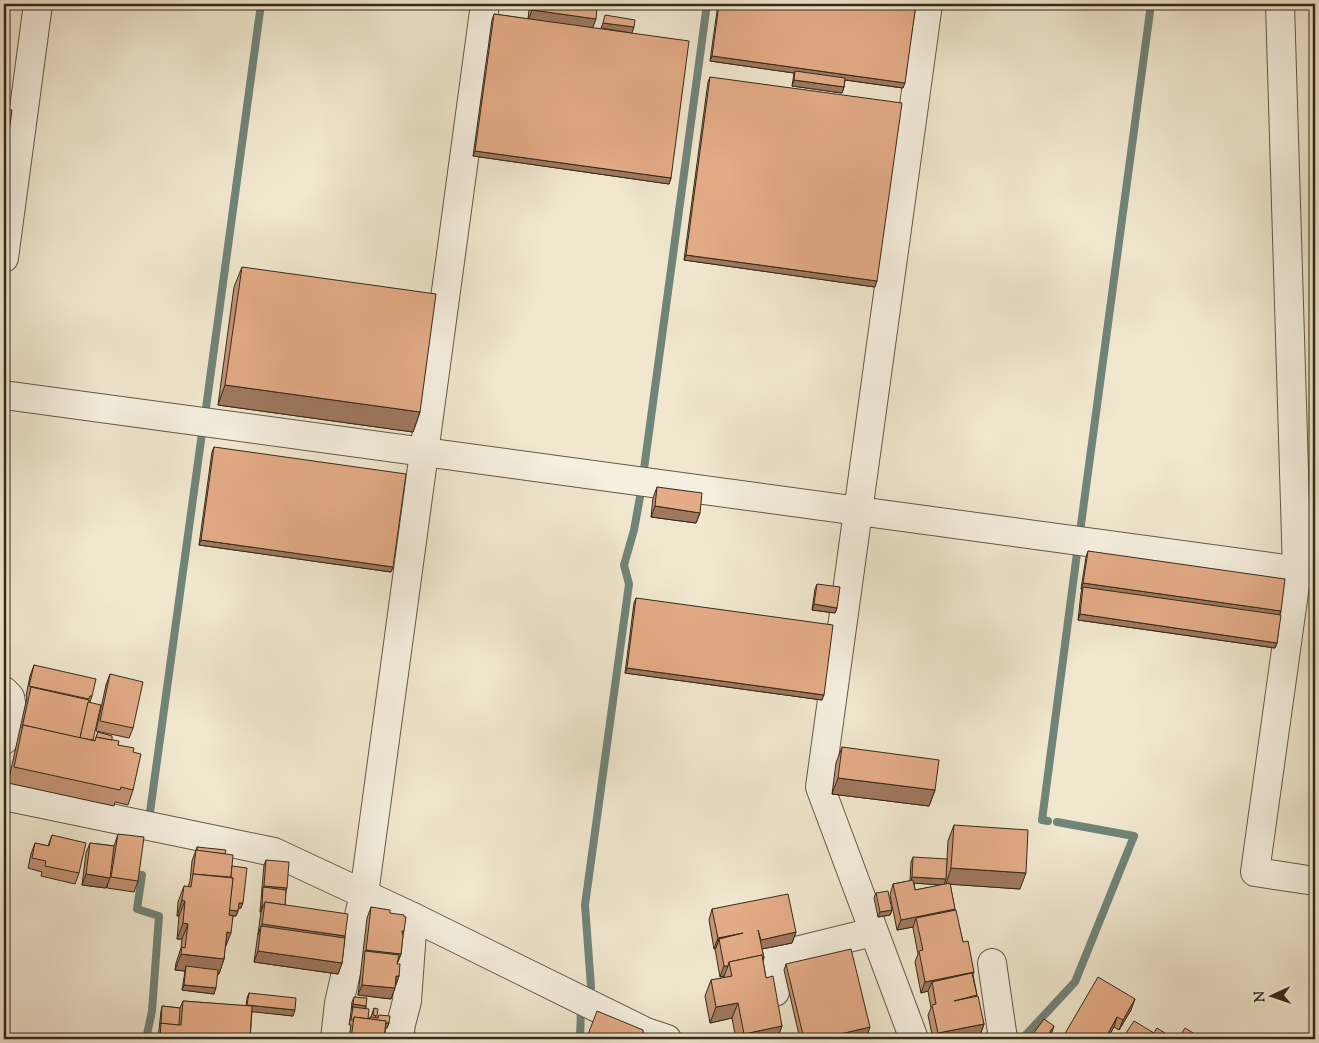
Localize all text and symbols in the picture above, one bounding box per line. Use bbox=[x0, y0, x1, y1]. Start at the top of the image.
north arrow bbox=[1246, 970, 1296, 1020]
text: N bbox=[1251, 990, 1271, 1003]

